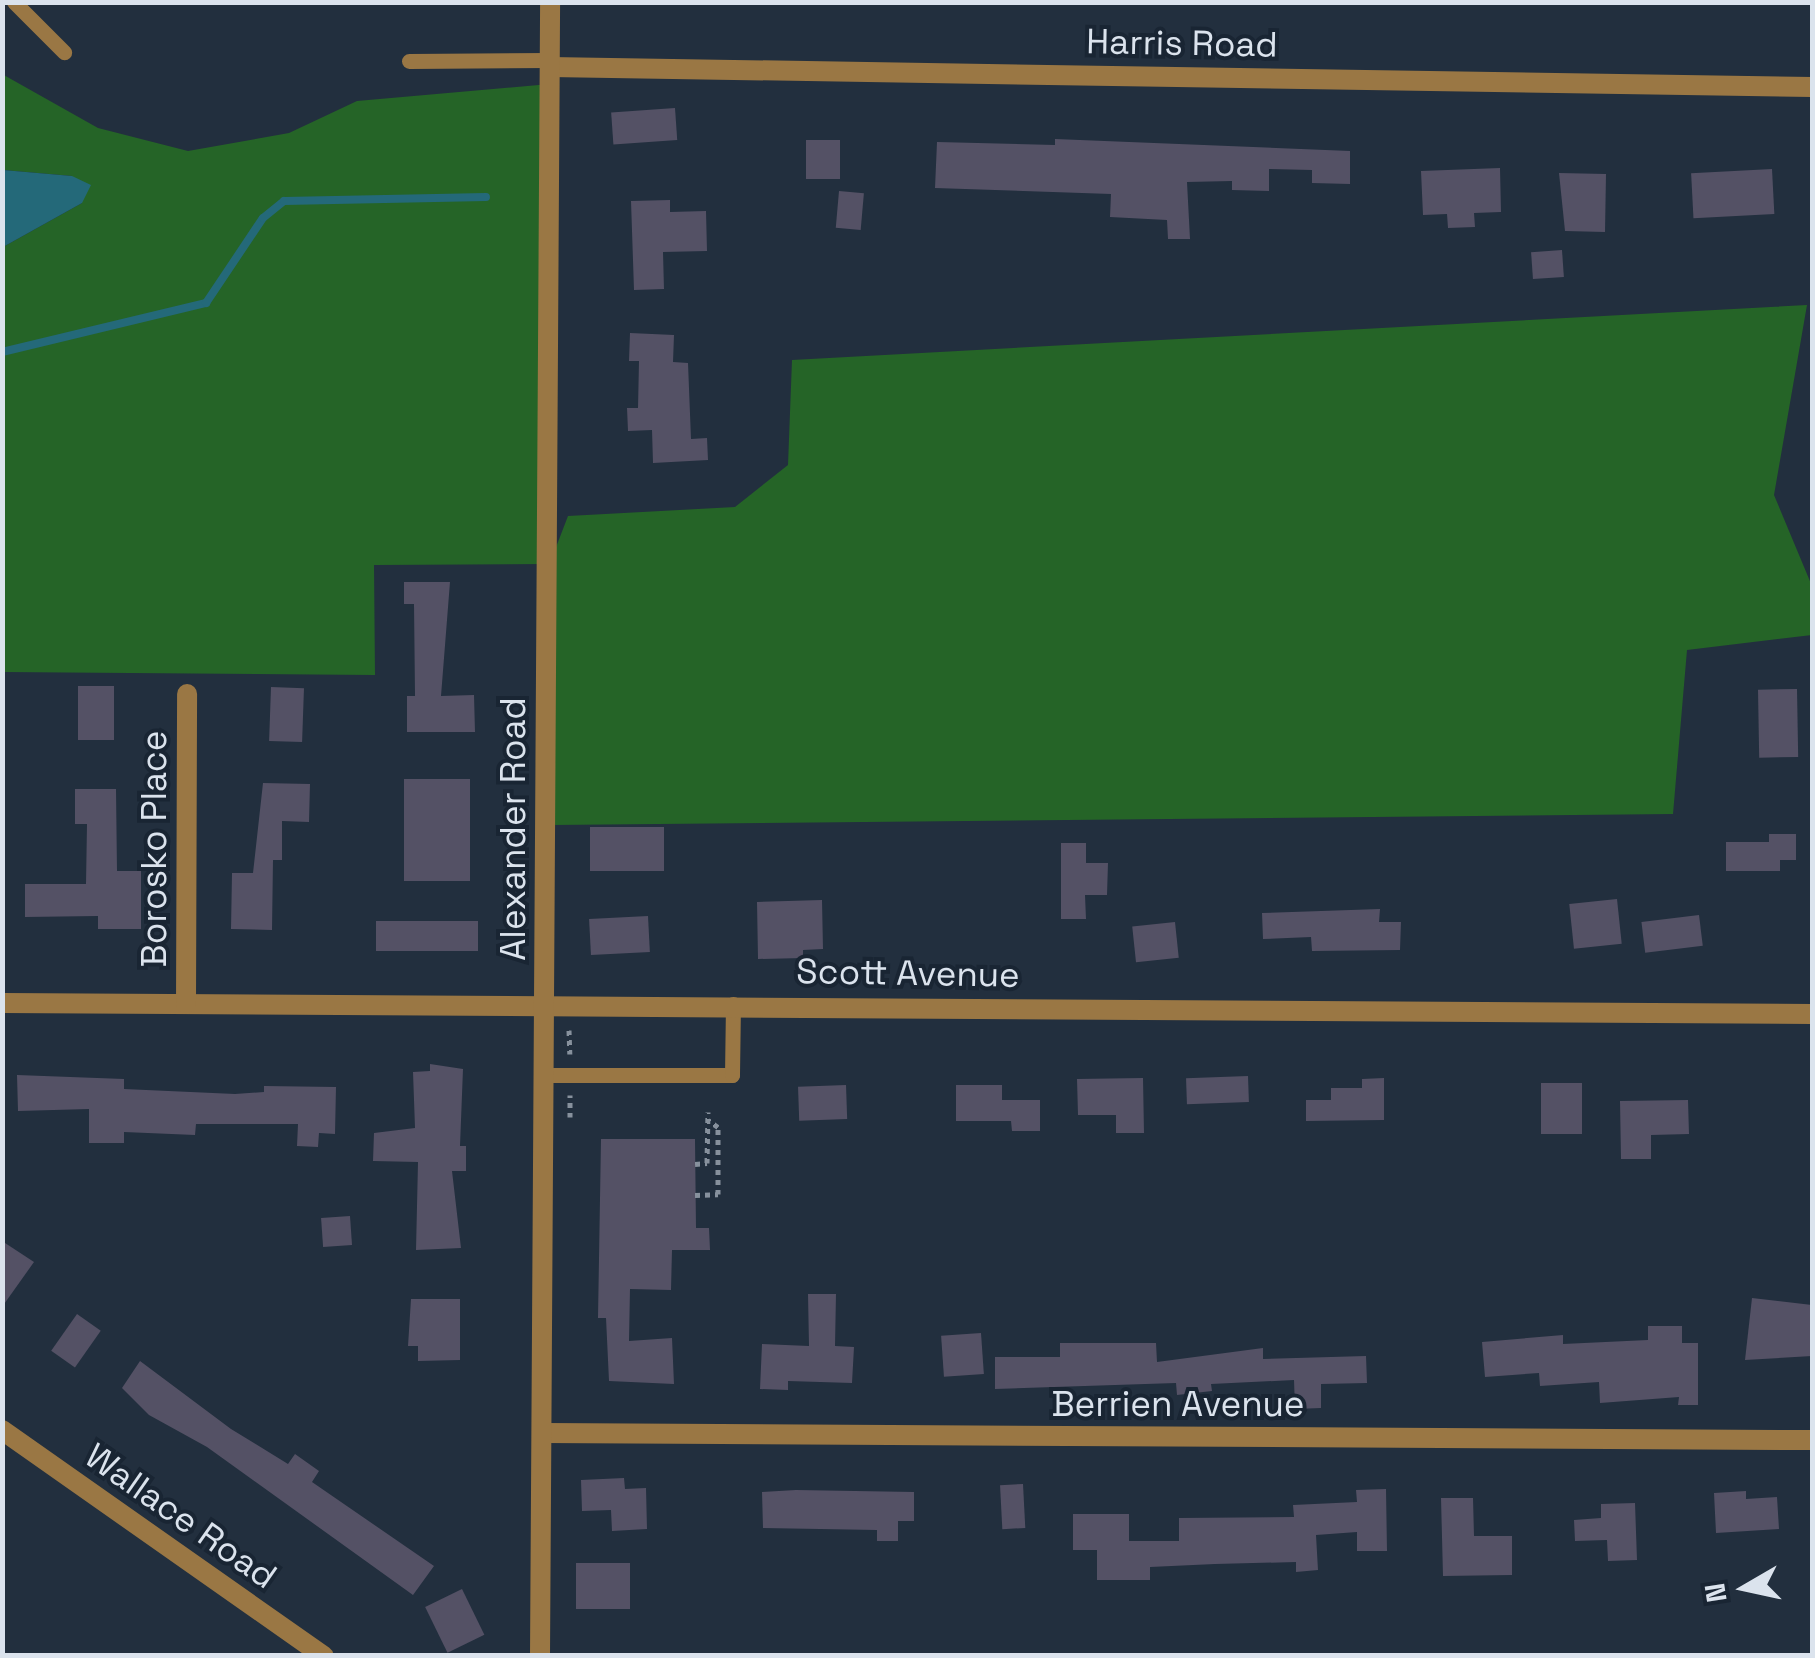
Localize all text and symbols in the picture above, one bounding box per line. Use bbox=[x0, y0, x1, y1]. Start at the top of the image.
street label: Harris Road bbox=[1086, 20, 1278, 66]
street label: Alexander Road bbox=[492, 697, 534, 961]
street label: Borosko Place bbox=[133, 731, 175, 967]
street label: Scott Avenue bbox=[796, 950, 1020, 996]
street label: Berrien Avenue bbox=[1051, 1383, 1305, 1425]
street label: Wallace Road bbox=[77, 1435, 285, 1597]
north arrow bbox=[1695, 1538, 1795, 1638]
text: N bbox=[1696, 1581, 1735, 1605]

